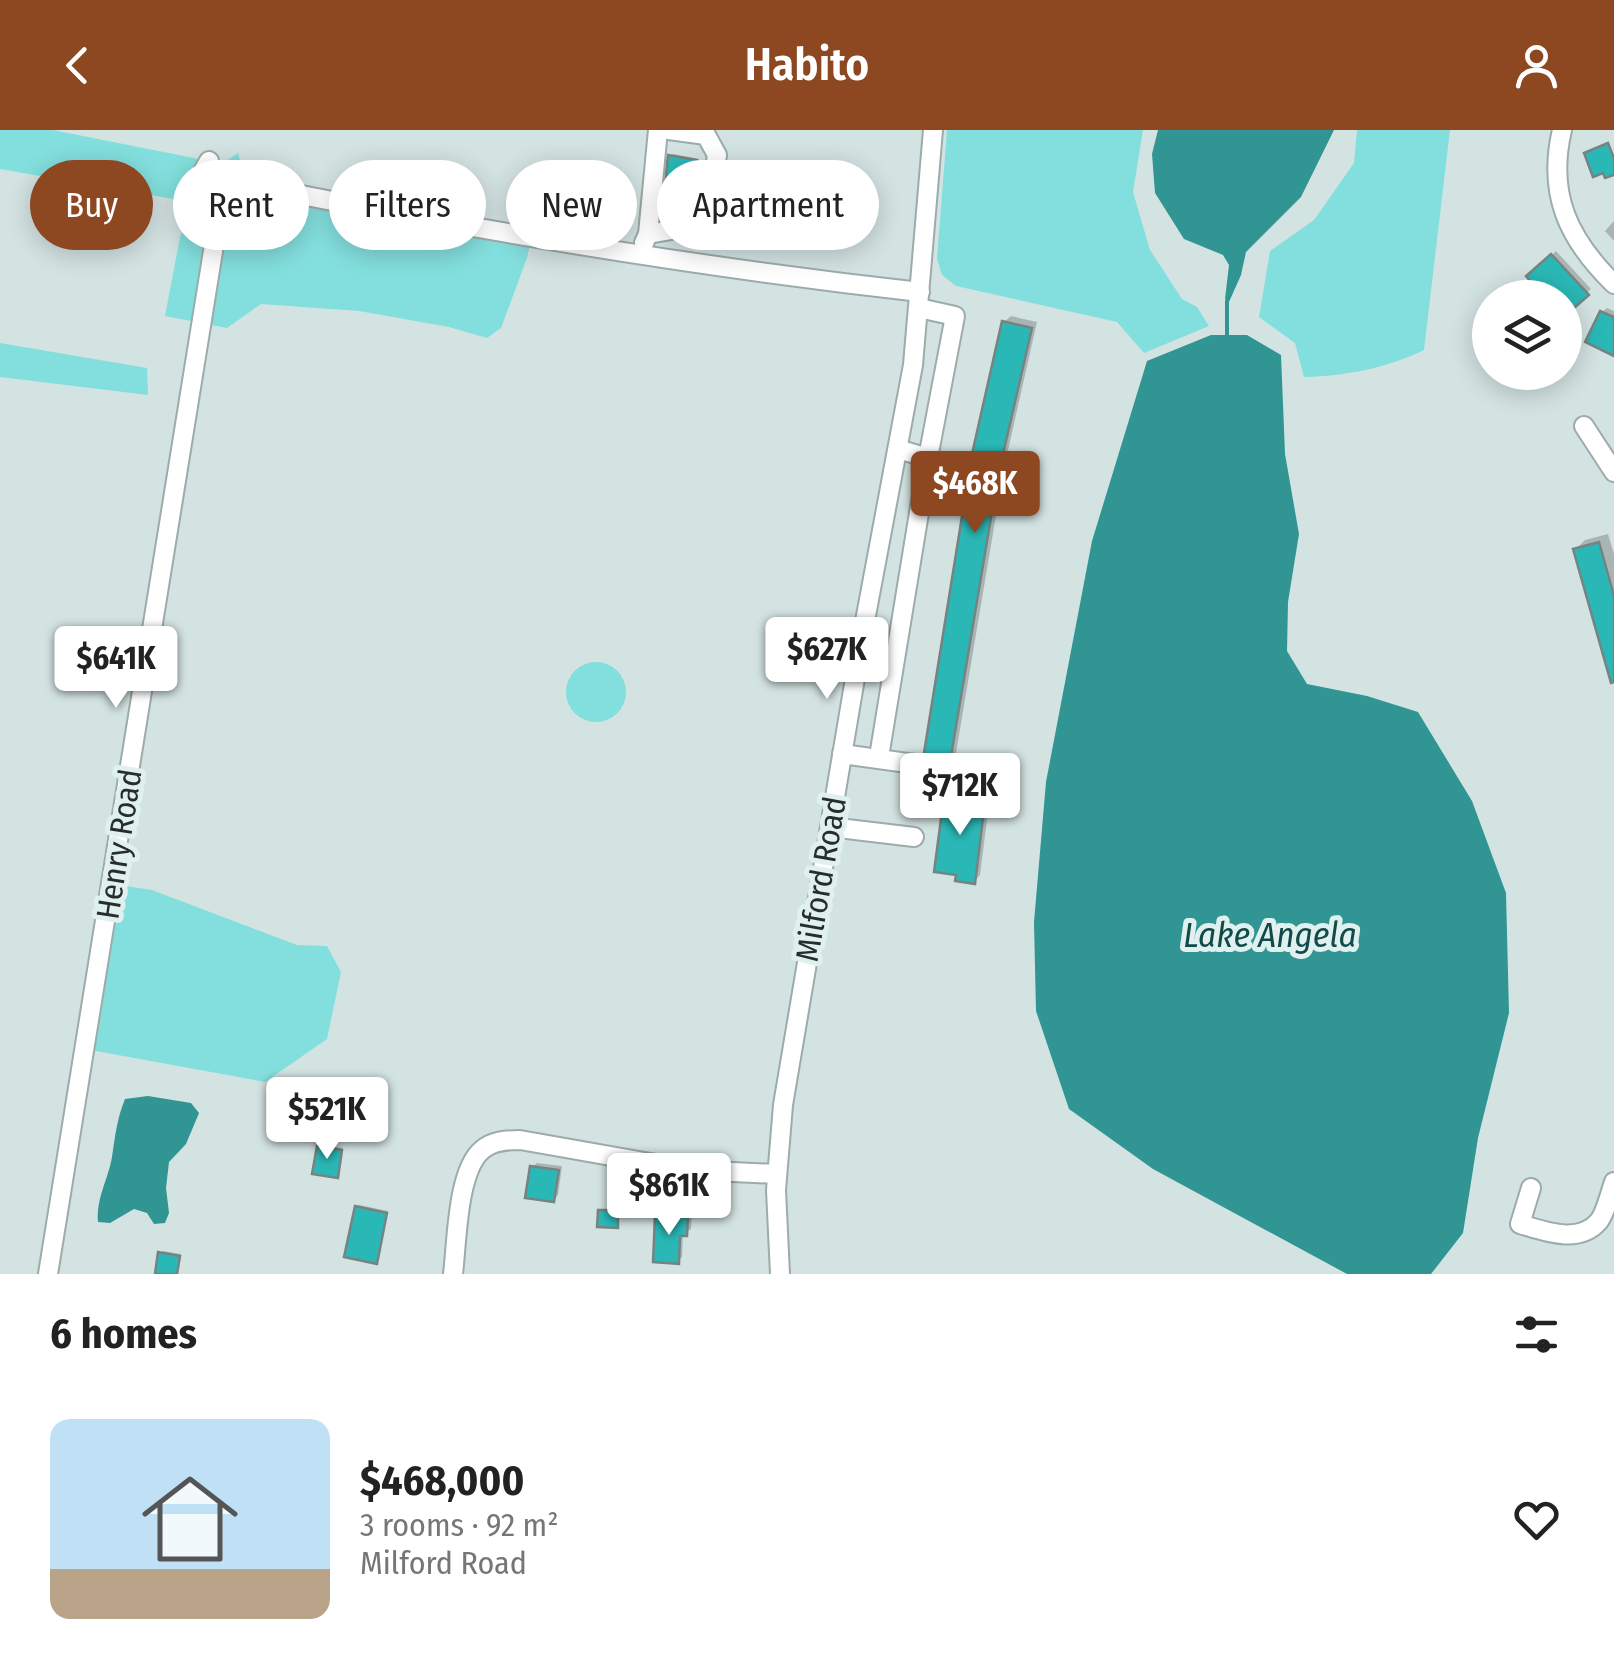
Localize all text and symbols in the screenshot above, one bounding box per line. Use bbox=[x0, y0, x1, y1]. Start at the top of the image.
icon: back bbox=[50, 38, 105, 93]
text: Habito bbox=[745, 38, 869, 92]
icon: person bbox=[1509, 38, 1564, 93]
chip: Buy bbox=[30, 160, 153, 250]
chip: Rent bbox=[173, 160, 309, 250]
chip: Filters bbox=[329, 160, 486, 250]
chip: New bbox=[506, 160, 637, 250]
chip: Apartment bbox=[657, 160, 879, 250]
map controls bbox=[1472, 280, 1582, 390]
button: layers bbox=[1472, 280, 1582, 390]
pin: $468K bbox=[905, 451, 1045, 536]
text: $468K bbox=[933, 464, 1017, 502]
pin: $627K bbox=[757, 617, 897, 702]
pin: $641K bbox=[46, 626, 186, 711]
text: $627K bbox=[787, 630, 867, 668]
text: $641K bbox=[76, 639, 156, 677]
pin: $712K bbox=[890, 753, 1030, 838]
street label: Henry Road bbox=[88, 766, 150, 922]
text: $712K bbox=[922, 766, 998, 804]
street label: Milford Road bbox=[788, 794, 854, 964]
water label: Lake Angela bbox=[1183, 914, 1357, 956]
pin: $521K bbox=[257, 1077, 397, 1162]
text: $521K bbox=[288, 1090, 366, 1128]
pin: $861K bbox=[599, 1153, 739, 1238]
text: $861K bbox=[629, 1166, 709, 1204]
icon: filters bbox=[1509, 1307, 1564, 1362]
text: 6 homes bbox=[50, 1309, 197, 1359]
text: $468,000 bbox=[360, 1456, 524, 1506]
icon: home bbox=[130, 1459, 250, 1579]
icon: heart bbox=[1509, 1492, 1564, 1547]
text: 3 rooms · 92 m² bbox=[360, 1506, 559, 1544]
text: Milford Road bbox=[360, 1544, 527, 1582]

